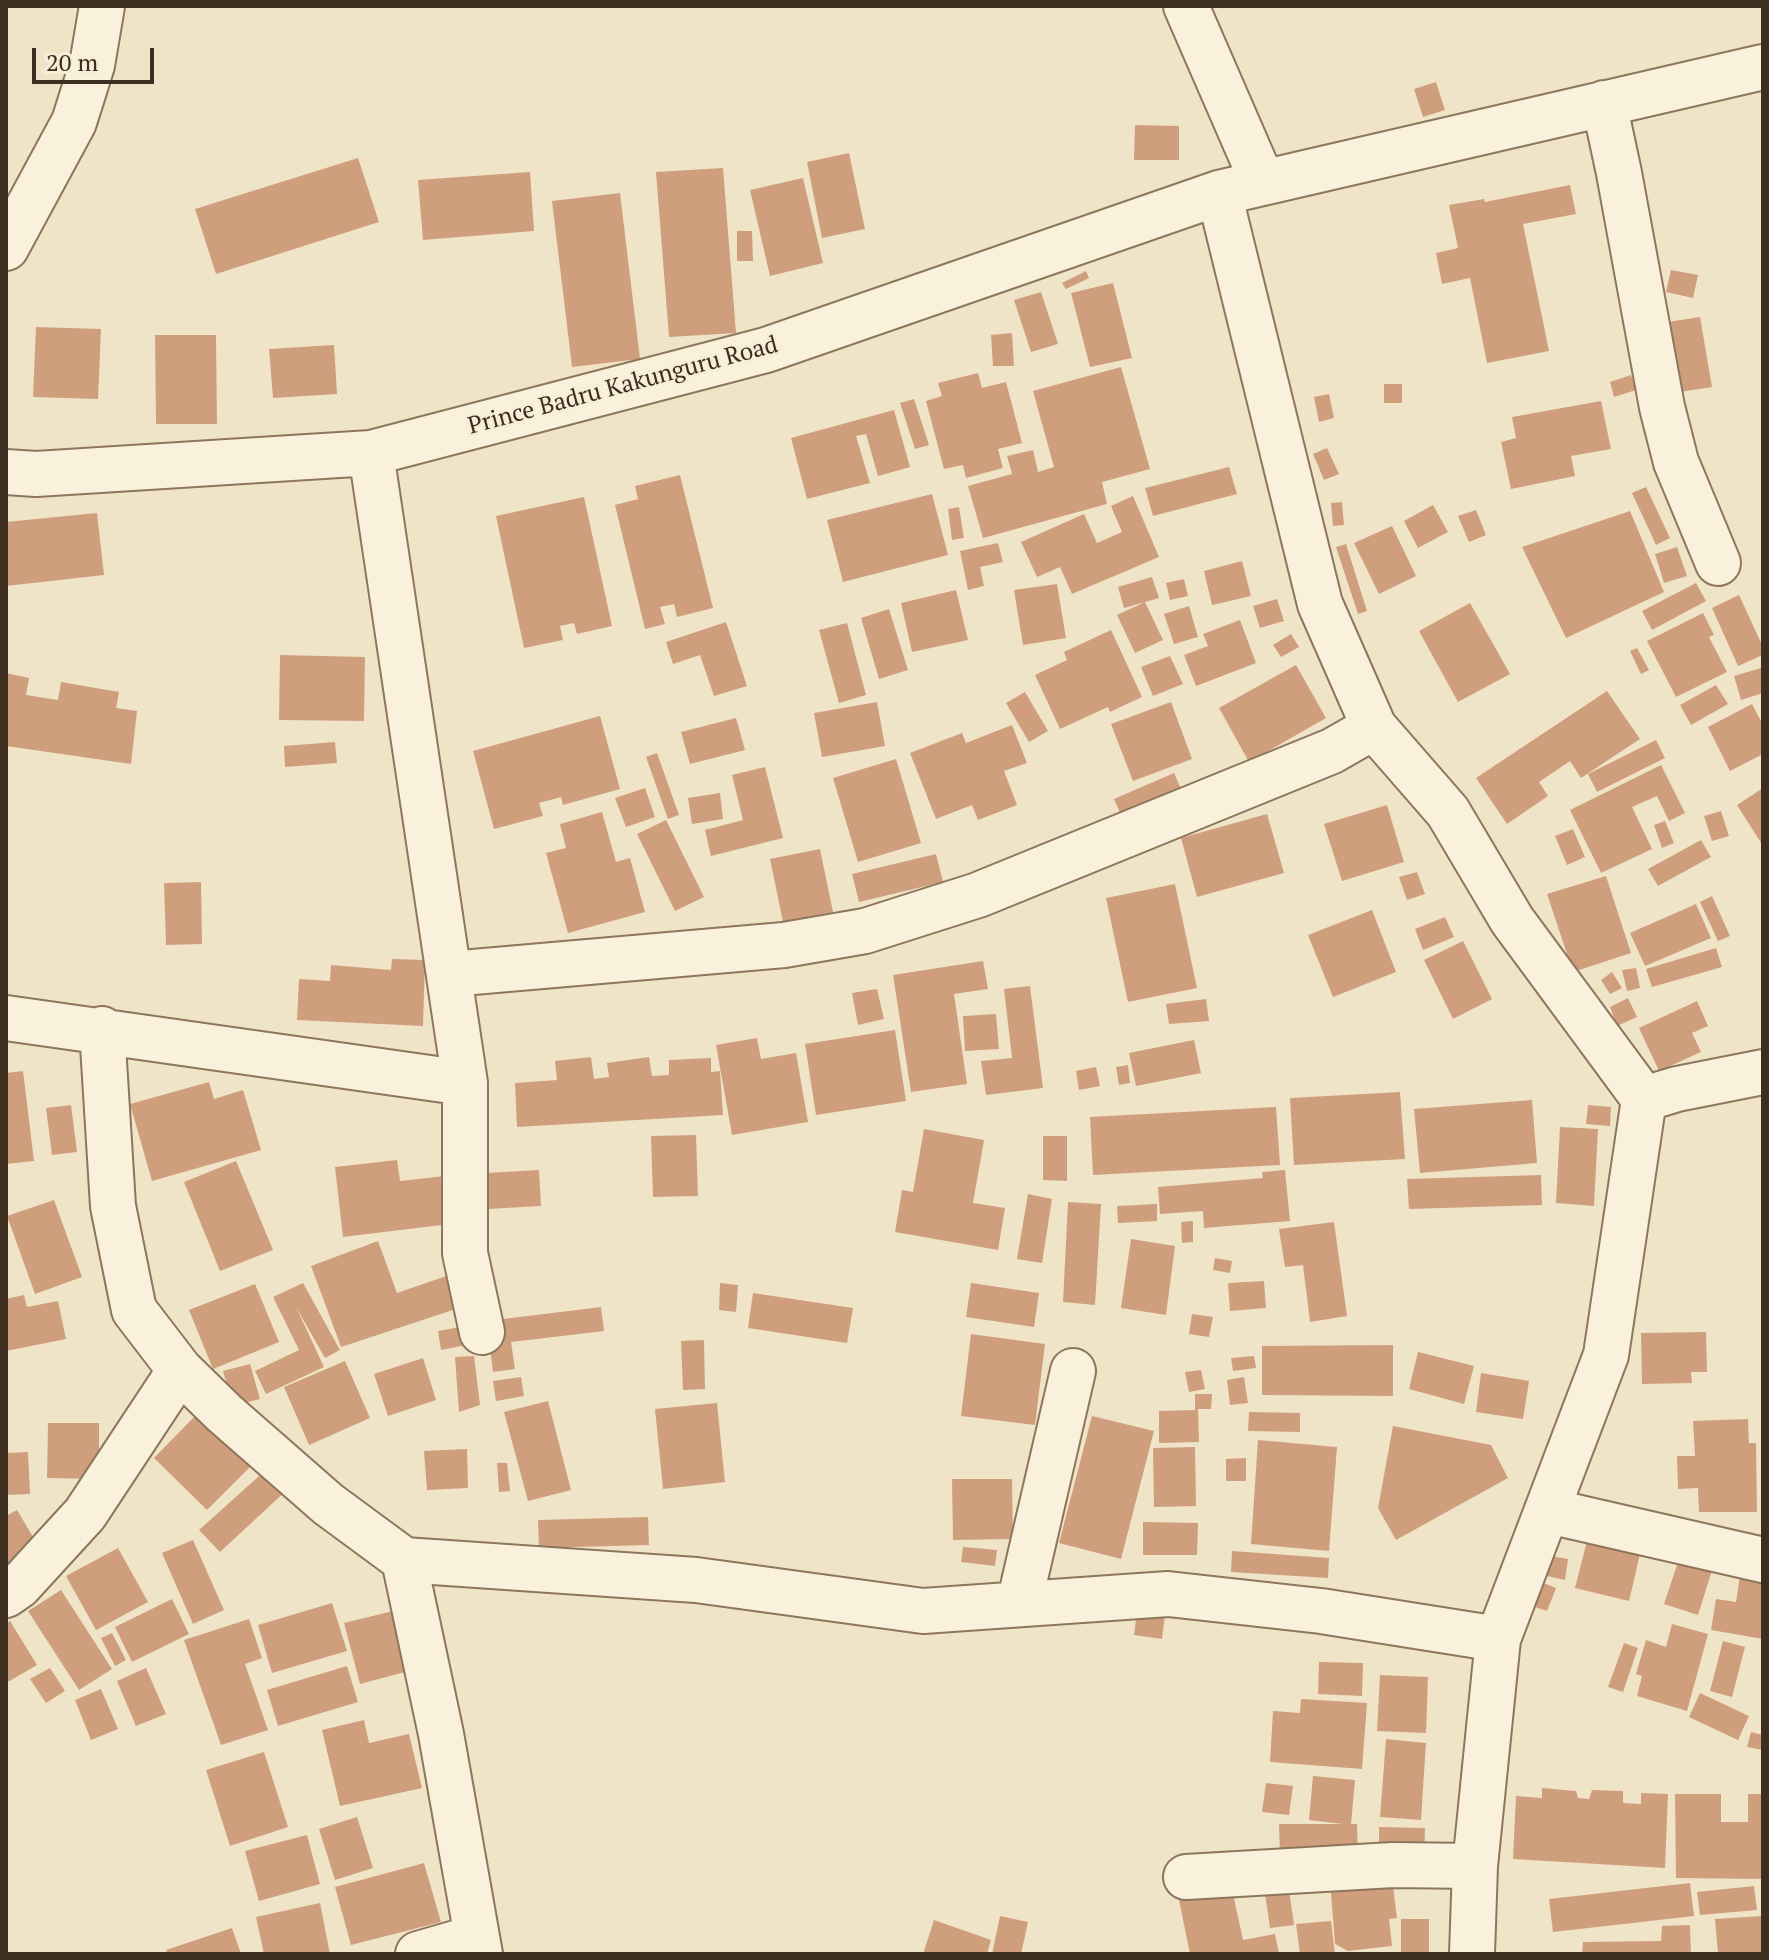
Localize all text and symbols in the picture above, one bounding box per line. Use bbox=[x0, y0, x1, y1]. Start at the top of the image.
scale bar bbox=[36, 32, 158, 82]
text: 20 m bbox=[46, 46, 98, 78]
street label: Prince Badru Kakunguru Road bbox=[465, 331, 781, 441]

